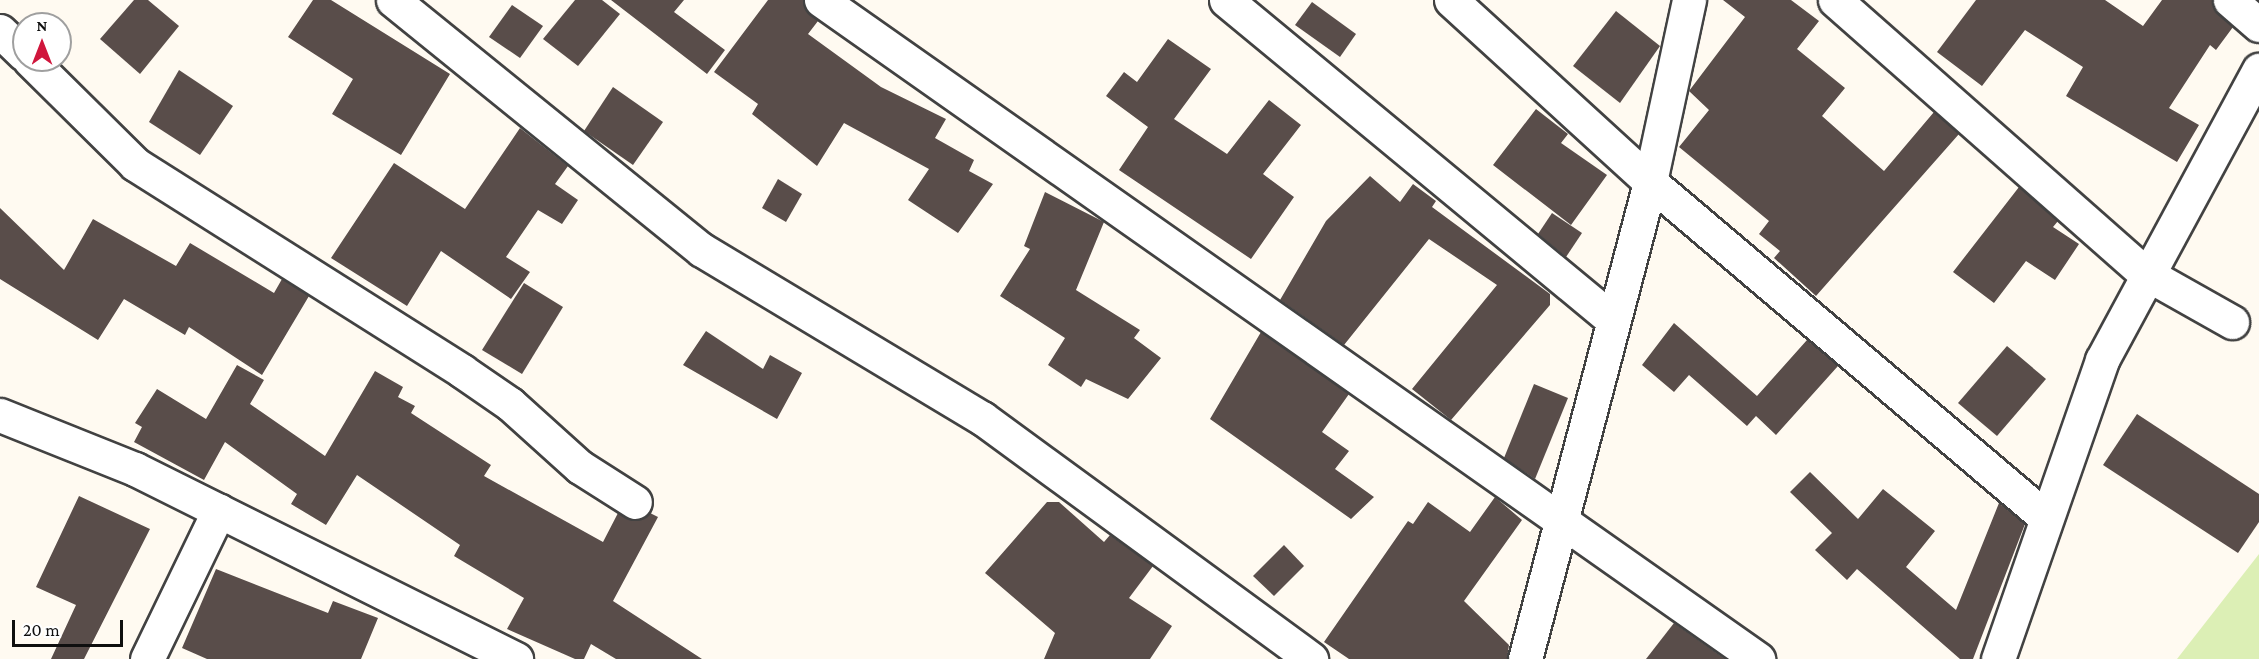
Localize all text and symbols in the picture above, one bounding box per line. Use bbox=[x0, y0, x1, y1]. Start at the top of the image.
north arrow bbox=[12, 12, 72, 72]
text: N bbox=[37, 17, 47, 34]
scale bar bbox=[15, 608, 126, 646]
text: 20 m bbox=[23, 620, 60, 640]

